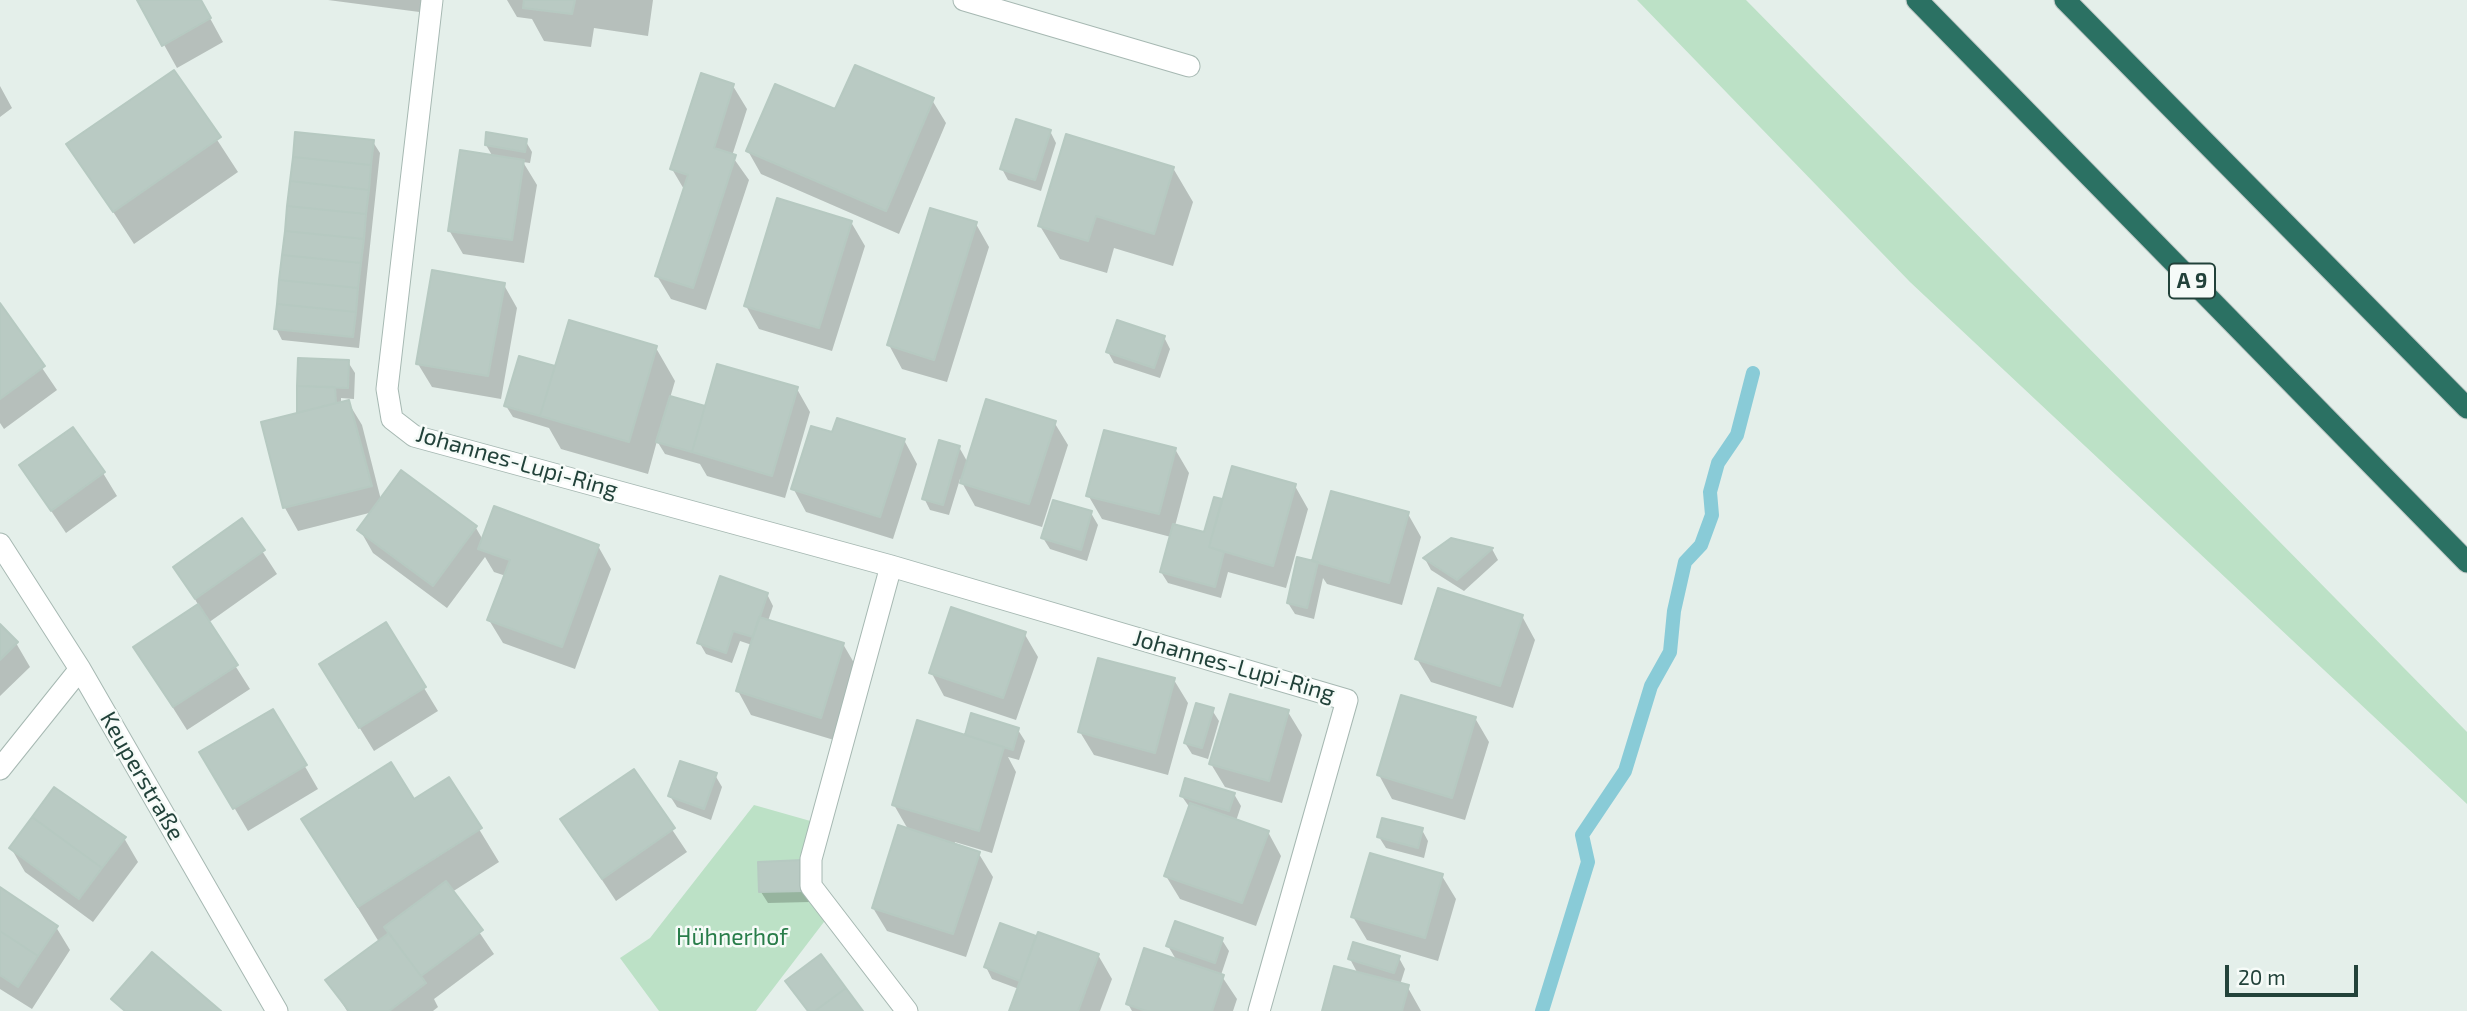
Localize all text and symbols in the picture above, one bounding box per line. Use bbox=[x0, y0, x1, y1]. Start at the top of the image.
road number: A 9 bbox=[2169, 264, 2215, 298]
street label: Johannes-Lupi-Ring bbox=[413, 420, 621, 504]
street label: Johannes-Lupi-Ring bbox=[1130, 624, 1338, 708]
street label: Keuperstraße bbox=[94, 707, 190, 845]
park label: Hühnerhof bbox=[676, 923, 788, 951]
scale bar bbox=[2229, 951, 2362, 995]
text: 20 m bbox=[2238, 964, 2286, 989]

